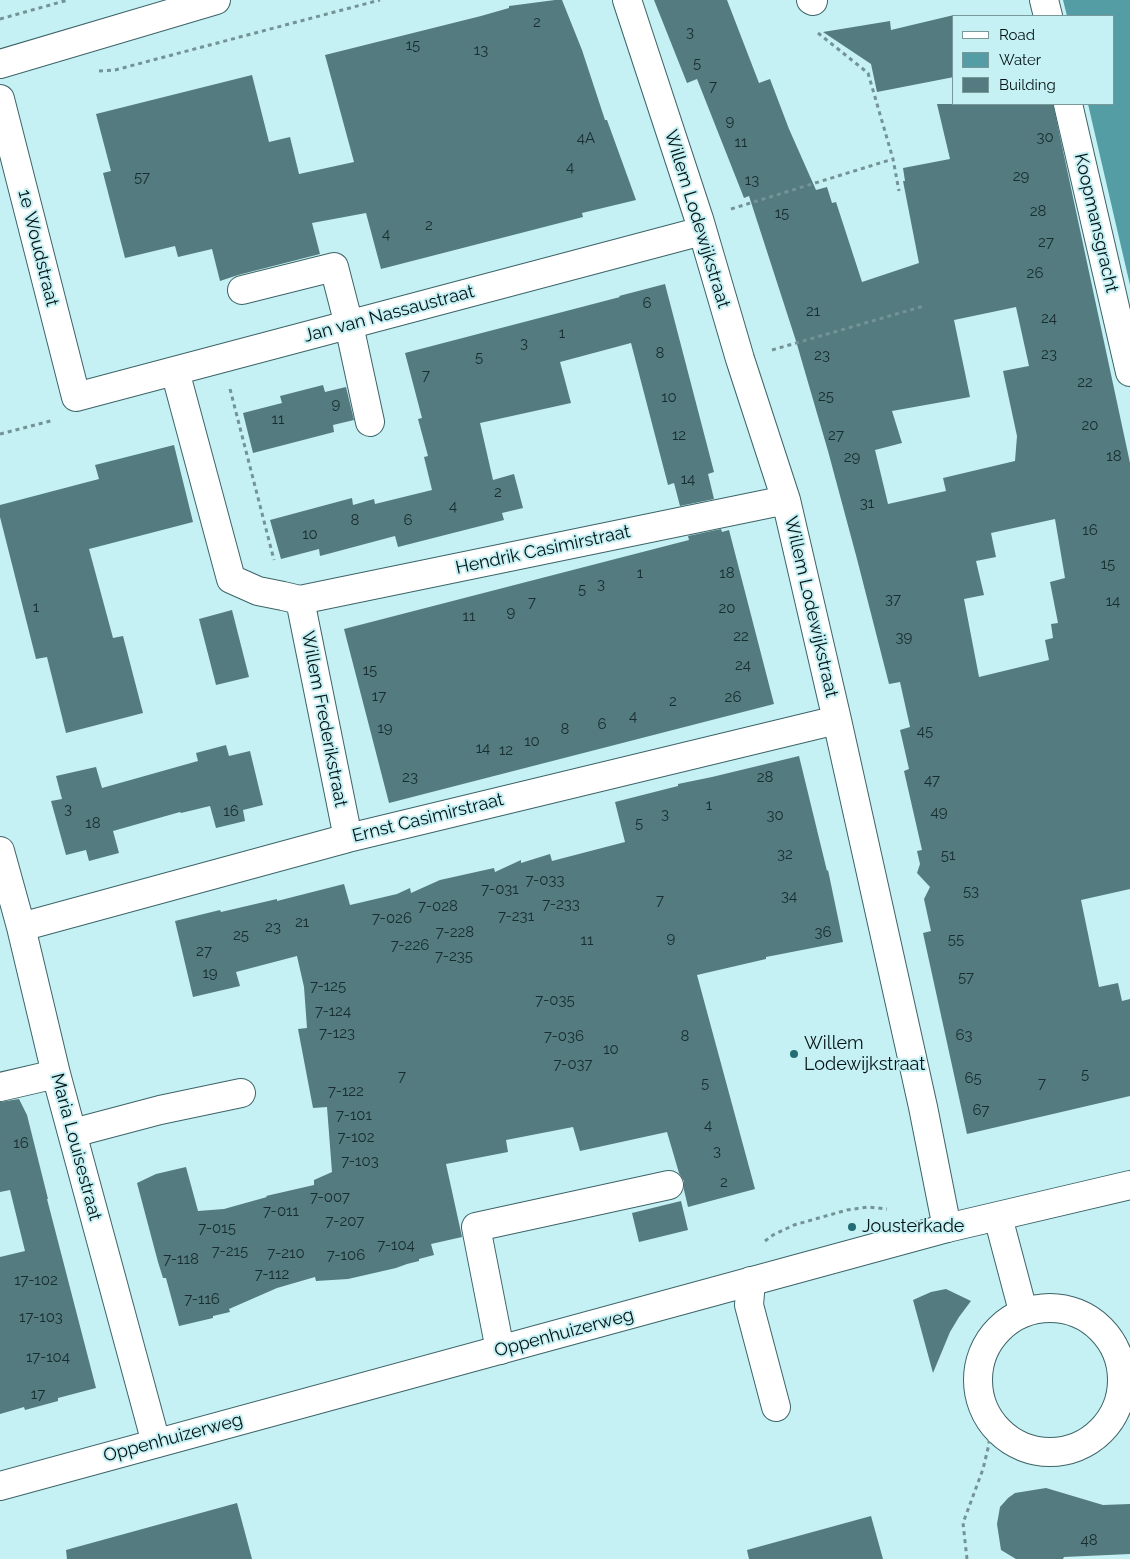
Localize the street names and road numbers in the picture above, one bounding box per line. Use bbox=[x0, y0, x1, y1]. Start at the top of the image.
street label: Willem Lodewijkstraat bbox=[660, 127, 734, 311]
street label: Koopmansgracht bbox=[1069, 151, 1123, 295]
street label: 1e Woudstraat bbox=[13, 187, 63, 309]
street label: Jan van Nassaustraat bbox=[301, 281, 477, 347]
street label: Willem Lodewijkstraat bbox=[780, 514, 842, 700]
street label: Hendrik Casimirstraat bbox=[454, 521, 632, 579]
street label: Willem Frederikstraat bbox=[296, 629, 352, 809]
street label: Ernst Casimirstraat bbox=[350, 789, 506, 847]
street label: Maria Louisestraat bbox=[46, 1071, 106, 1223]
street label: Oppenhuizerweg bbox=[492, 1304, 636, 1362]
street label: Oppenhuizerweg bbox=[101, 1409, 245, 1467]

